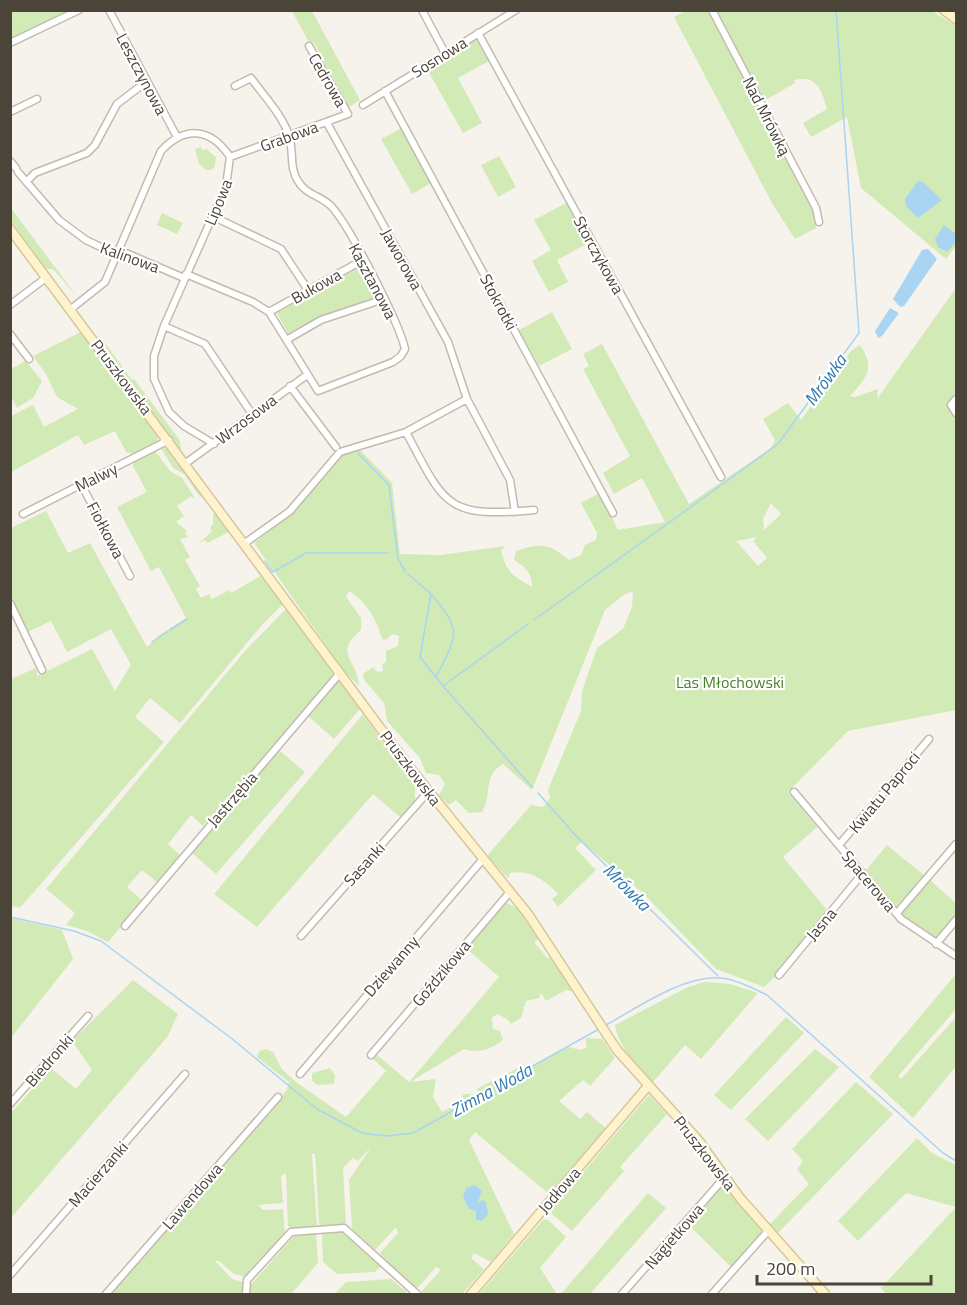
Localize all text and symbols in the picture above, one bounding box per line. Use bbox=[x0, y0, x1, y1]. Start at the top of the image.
street label: Leszczynowa bbox=[110, 29, 174, 119]
street label: Sosnowa bbox=[406, 30, 472, 84]
street label: Cedrowa bbox=[303, 48, 353, 112]
street label: Nad Mrówką bbox=[737, 72, 797, 160]
street label: Grabowa bbox=[257, 114, 321, 158]
street label: Lipowa bbox=[198, 175, 238, 229]
street label: Storczykowa bbox=[568, 212, 630, 298]
street label: Jaworowa bbox=[375, 224, 429, 294]
street label: Kalinowa bbox=[97, 235, 163, 279]
street label: Kasztanowa bbox=[343, 239, 403, 323]
street label: Bukowa bbox=[286, 262, 346, 310]
street label: Stokrotki bbox=[474, 270, 524, 334]
street label: Pruszkowska bbox=[86, 334, 158, 420]
water label: Mrówka bbox=[797, 348, 854, 411]
street label: Wrzosowa bbox=[210, 388, 282, 450]
street label: Malwy bbox=[70, 456, 122, 498]
street label: Fiołkowa bbox=[81, 497, 131, 563]
park label: Las Młochowski bbox=[676, 670, 784, 694]
street label: Pruszkowska bbox=[375, 725, 447, 811]
street label: Kwiatu Paproci bbox=[843, 746, 925, 838]
street label: Jastrzębia bbox=[201, 766, 263, 832]
street label: Sasanki bbox=[338, 837, 390, 891]
street label: Spacerowa bbox=[836, 845, 902, 917]
water label: Mrówka bbox=[597, 857, 658, 918]
street label: Jasna bbox=[800, 902, 842, 946]
street label: Dziewanny bbox=[358, 930, 425, 1002]
street label: Goździkowa bbox=[406, 934, 476, 1012]
street label: Biedronki bbox=[19, 1028, 79, 1092]
water label: Zimna Woda bbox=[445, 1056, 538, 1124]
street label: Pruszkowska bbox=[668, 1110, 742, 1196]
street label: Macierzanki bbox=[63, 1136, 133, 1212]
street label: Lawendowa bbox=[156, 1157, 228, 1235]
street label: Jodłowa bbox=[532, 1161, 586, 1219]
street label: Nagietkowa bbox=[639, 1198, 709, 1274]
scale bar bbox=[757, 1248, 931, 1286]
text: 200 m bbox=[766, 1255, 815, 1282]

